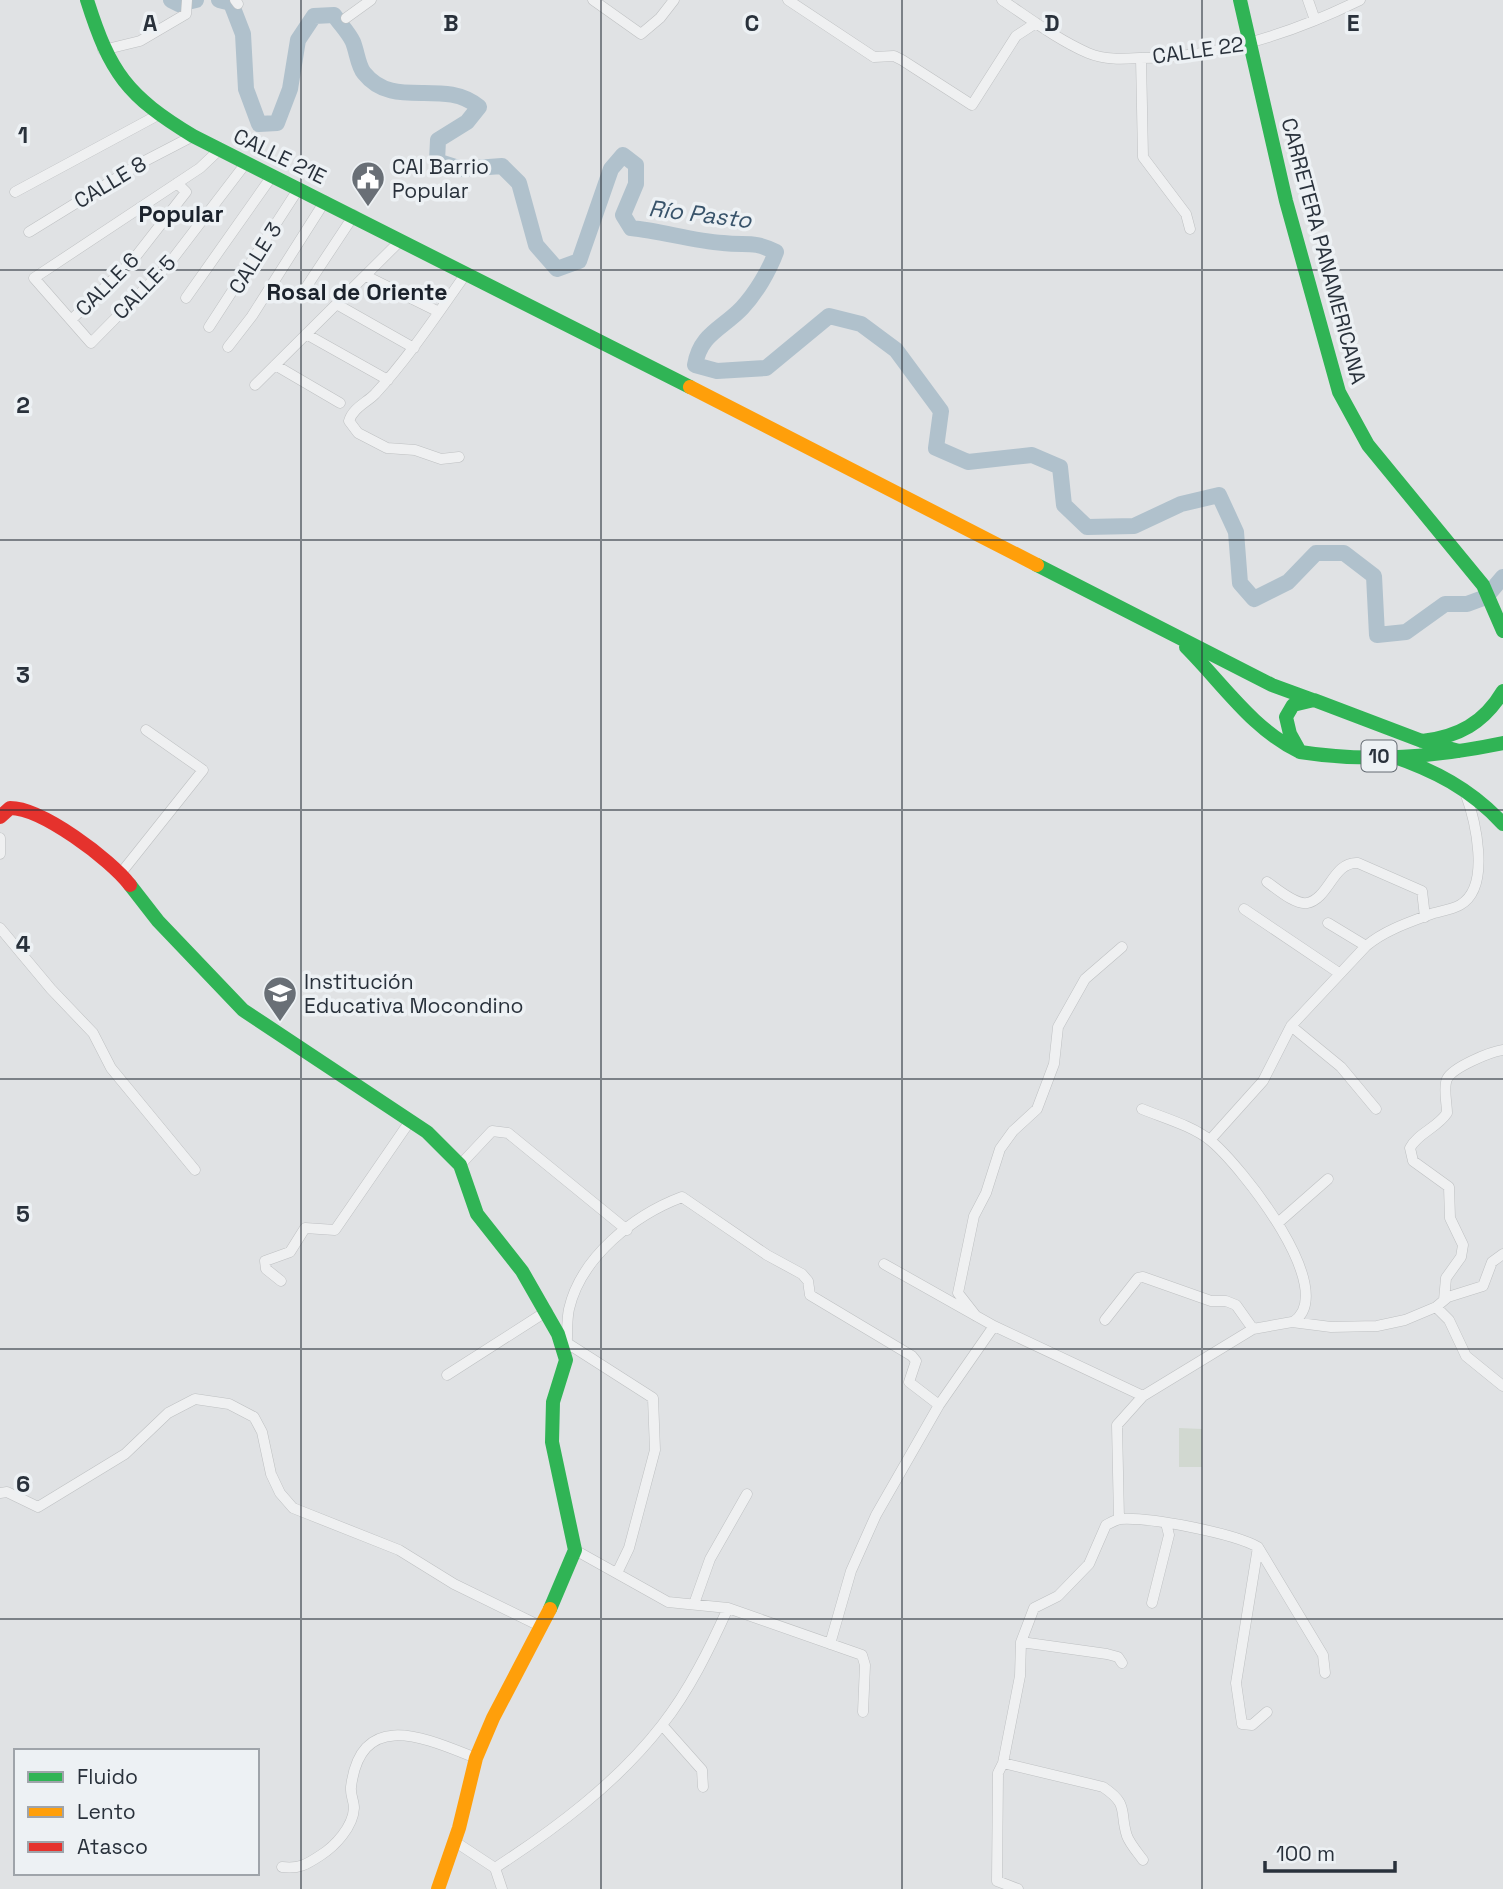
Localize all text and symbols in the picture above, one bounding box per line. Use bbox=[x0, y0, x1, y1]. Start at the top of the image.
text: A bbox=[143, 8, 158, 38]
text: B bbox=[443, 8, 459, 38]
text: C bbox=[745, 8, 759, 38]
text: D bbox=[1044, 8, 1060, 38]
text: E bbox=[1347, 8, 1359, 38]
street label: CALLE 22 bbox=[1151, 30, 1245, 70]
street label: CARRETERA PANAMERICANA bbox=[1275, 115, 1373, 387]
text: 1 bbox=[18, 120, 28, 150]
street label: CALLE 21E bbox=[229, 122, 331, 190]
street label: CALLE 8 bbox=[69, 150, 151, 214]
place label: CAI Barrio Popular bbox=[392, 153, 489, 204]
public building icon: CAI Barrio Popular bbox=[349, 159, 387, 208]
water label: Río Pasto bbox=[647, 193, 754, 235]
district label: Popular bbox=[138, 199, 224, 229]
street label: CALLE 3 bbox=[223, 217, 287, 299]
street label: CALLE 6 bbox=[69, 246, 145, 322]
street label: CALLE 5 bbox=[107, 249, 181, 325]
district label: Rosal de Oriente bbox=[267, 277, 447, 307]
text: 2 bbox=[16, 390, 30, 420]
text: 3 bbox=[16, 660, 30, 690]
road number: 10 bbox=[1362, 740, 1396, 772]
text: 4 bbox=[16, 929, 31, 959]
place label: Institución Educativa Mocondino bbox=[304, 968, 524, 1019]
school or university icon: Institución Educativa Mocondino bbox=[261, 974, 299, 1023]
text: 5 bbox=[16, 1199, 30, 1229]
text: 6 bbox=[16, 1469, 30, 1499]
legend bbox=[14, 1749, 259, 1875]
text: Fluido bbox=[77, 1763, 138, 1790]
text: Lento bbox=[77, 1798, 136, 1825]
scale bar bbox=[1265, 1829, 1394, 1873]
text: Atasco bbox=[77, 1833, 148, 1860]
text: 100 m bbox=[1276, 1840, 1335, 1867]

